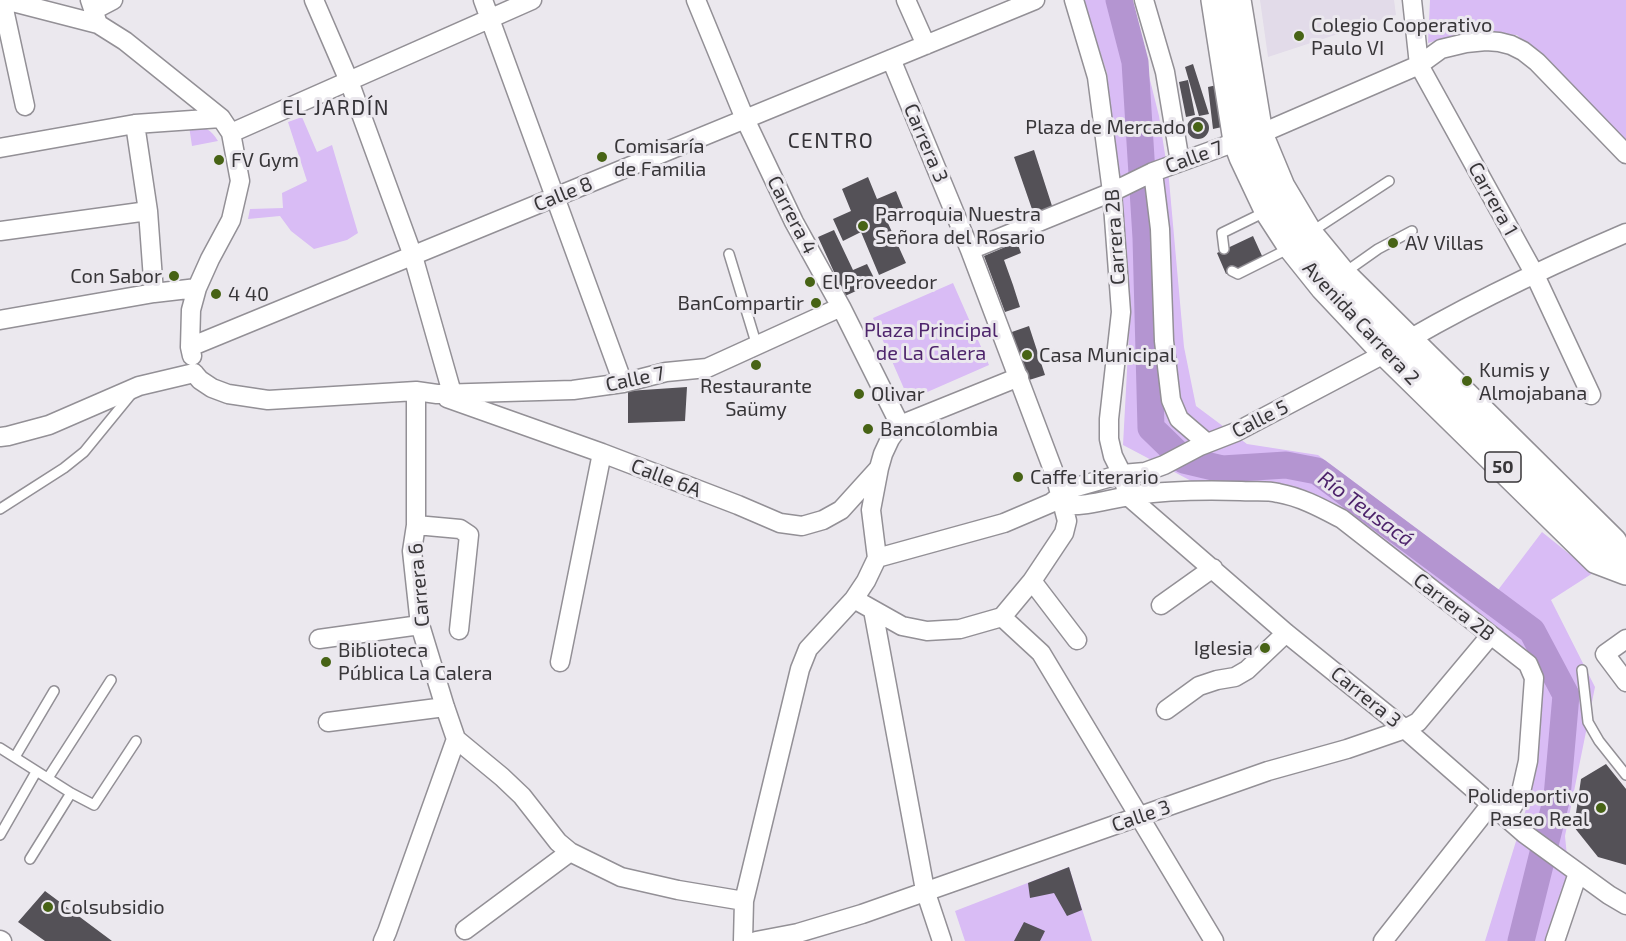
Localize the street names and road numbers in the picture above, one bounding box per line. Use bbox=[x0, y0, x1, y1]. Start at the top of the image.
street label: Carrera 3 bbox=[899, 100, 953, 186]
street label: Calle 7 bbox=[1162, 136, 1226, 178]
street label: Carrera 1 bbox=[1463, 158, 1523, 240]
street label: Calle 8 bbox=[530, 171, 596, 217]
street label: Carrera 4 bbox=[762, 172, 822, 258]
street label: Carrera 2B bbox=[1100, 188, 1130, 286]
street label: Avenida Carrera 2 bbox=[1298, 256, 1424, 390]
street label: Calle 7 bbox=[603, 361, 667, 397]
street label: Calle 5 bbox=[1228, 395, 1292, 443]
road number: 50 bbox=[1485, 452, 1521, 482]
street label: Calle 6A bbox=[627, 454, 705, 502]
street label: Carrera 6 bbox=[403, 542, 435, 628]
street label: Carrera 2B bbox=[1409, 568, 1499, 646]
street label: Carrera 3 bbox=[1326, 661, 1406, 733]
street label: Calle 3 bbox=[1108, 795, 1174, 837]

